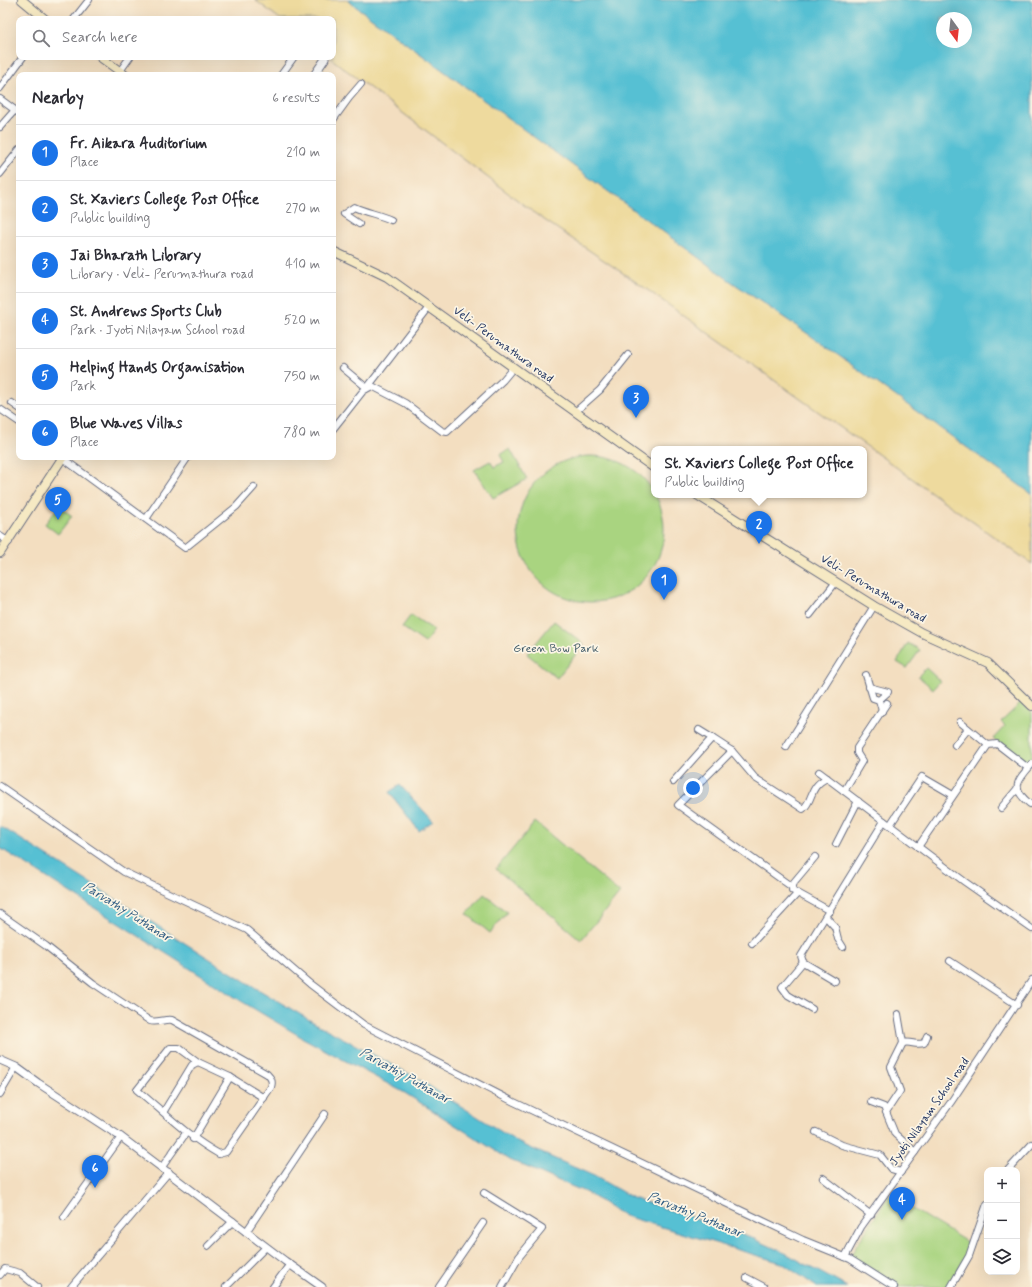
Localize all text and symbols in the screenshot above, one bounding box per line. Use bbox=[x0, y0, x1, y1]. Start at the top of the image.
north arrow bbox=[936, 12, 972, 48]
search box bbox=[16, 16, 336, 60]
icon: search bbox=[30, 27, 52, 49]
text: Search here bbox=[62, 28, 138, 48]
text: Nearby bbox=[32, 87, 84, 109]
text: 6 results bbox=[272, 90, 320, 107]
text: Fr. Aikara Auditorium bbox=[70, 134, 207, 154]
text: 1 bbox=[42, 144, 48, 161]
text: 210 m bbox=[286, 144, 320, 161]
text: Place bbox=[70, 154, 99, 171]
text: St. Xaviers College Post Office bbox=[70, 190, 259, 210]
text: 2 bbox=[42, 200, 48, 217]
text: 270 m bbox=[285, 200, 320, 217]
text: Public building bbox=[70, 210, 150, 227]
text: Jai Bharath Library bbox=[70, 246, 201, 266]
text: 3 bbox=[42, 256, 48, 273]
text: 410 m bbox=[285, 256, 320, 273]
text: Library · Veli- Perumathura road bbox=[70, 266, 253, 283]
text: St. Andrews Sports Club bbox=[70, 302, 222, 322]
street label: Veli- Perumathura road bbox=[449, 303, 557, 387]
text: 4 bbox=[41, 312, 49, 329]
text: 520 m bbox=[284, 312, 320, 329]
text: Park · Jyoti Nilayam School road bbox=[70, 322, 245, 339]
text: Helping Hands Organisation bbox=[70, 358, 244, 378]
text: 5 bbox=[41, 368, 49, 385]
text: 750 m bbox=[284, 368, 320, 385]
text: Park bbox=[70, 378, 96, 395]
pin: 3 bbox=[623, 385, 649, 418]
text: Blue Waves Villas bbox=[70, 414, 182, 434]
text: 6 bbox=[42, 424, 48, 441]
text: 780 m bbox=[283, 424, 320, 441]
text: Place bbox=[70, 434, 99, 451]
popup bbox=[651, 446, 867, 498]
text: St. Xaviers College Post Office bbox=[664, 454, 854, 474]
text: Public building bbox=[664, 474, 745, 491]
pin: 5 bbox=[45, 487, 71, 520]
pin: 2 bbox=[746, 511, 772, 544]
street label: Veli- Perumathura road bbox=[817, 551, 929, 627]
pin: 1 bbox=[651, 567, 677, 600]
park label: Green Bow Park bbox=[513, 641, 599, 657]
your location bbox=[683, 778, 703, 798]
water label: Parvathy Puthanar bbox=[80, 878, 176, 947]
water label: Parvathy Puthanar bbox=[357, 1044, 455, 1109]
street label: Jyoti Nilayam School road bbox=[887, 1055, 973, 1169]
pin: 6 bbox=[82, 1155, 108, 1188]
map controls bbox=[984, 1167, 1020, 1275]
button: + bbox=[984, 1167, 1020, 1203]
pin: 4 bbox=[889, 1187, 915, 1220]
water label: Parvathy Puthanar bbox=[645, 1188, 747, 1242]
button: − bbox=[984, 1203, 1020, 1239]
button: layers bbox=[984, 1239, 1020, 1275]

